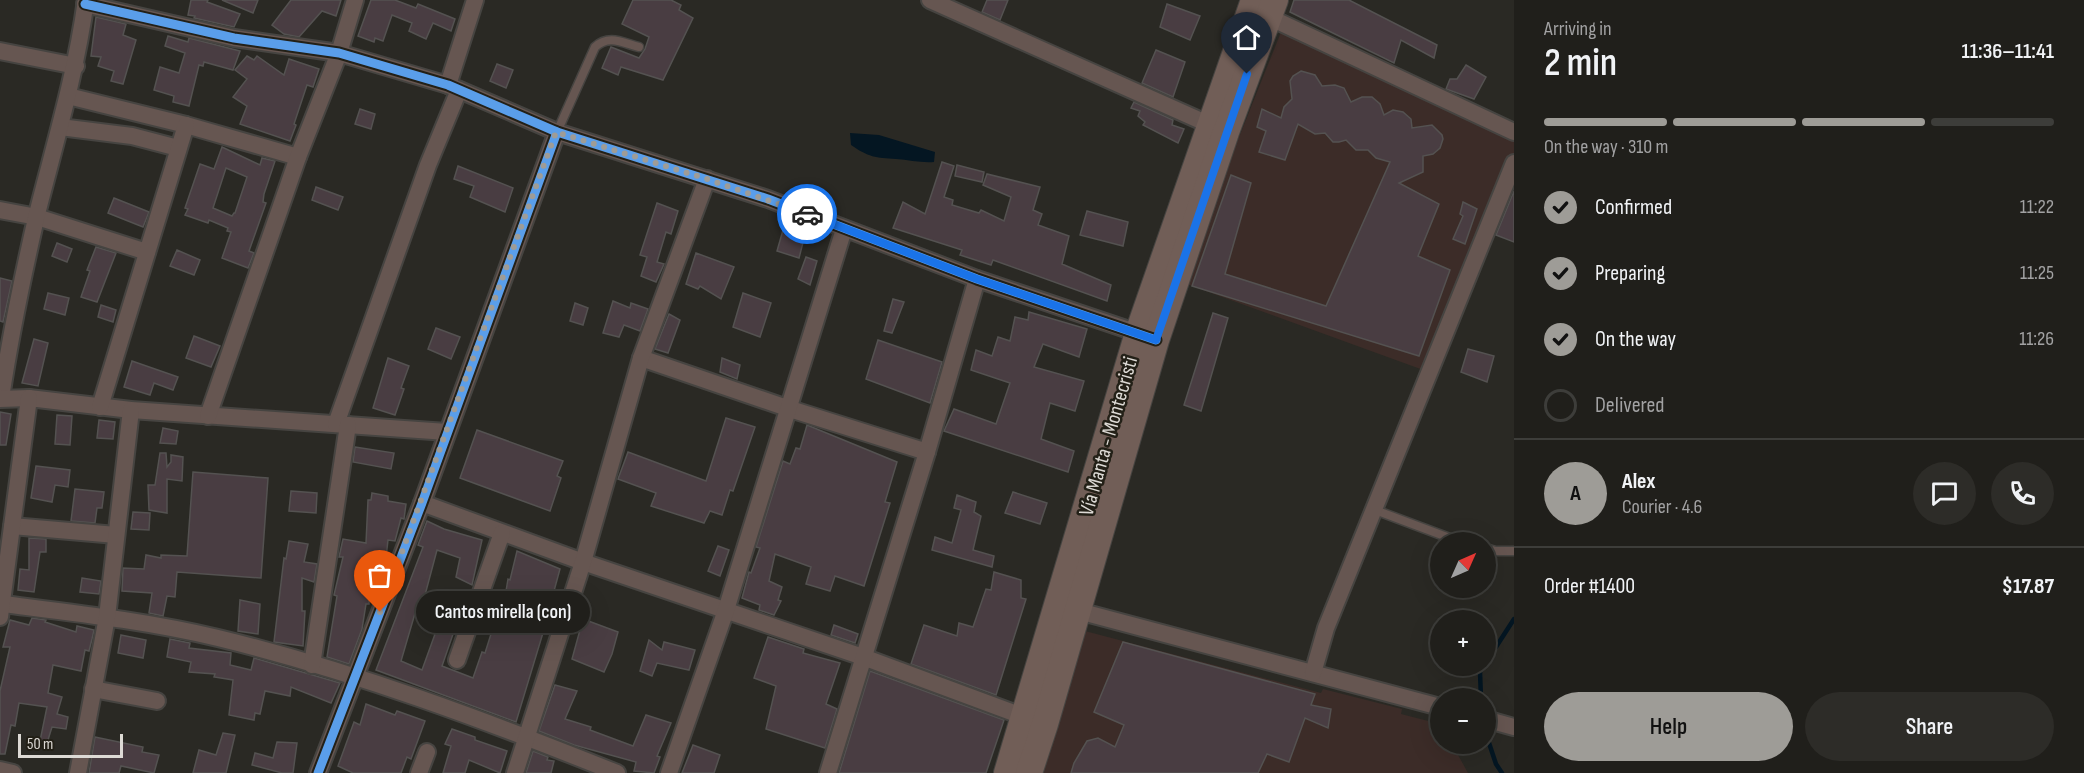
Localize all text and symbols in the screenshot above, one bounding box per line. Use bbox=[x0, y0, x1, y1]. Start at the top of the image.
pin bbox=[1221, 12, 1272, 74]
text: Arriving in bbox=[1544, 17, 1612, 41]
icon: home bbox=[1230, 21, 1263, 54]
text: 11:36–11:41 bbox=[1962, 38, 2054, 65]
text: 2 min bbox=[1544, 40, 1617, 87]
text: On the way · 310 m bbox=[1544, 135, 1668, 159]
courier bbox=[777, 184, 837, 244]
icon: check bbox=[1544, 191, 1577, 224]
text: Confirmed bbox=[1595, 194, 1672, 221]
text: 11:22 bbox=[2020, 195, 2054, 219]
icon: car bbox=[791, 198, 824, 231]
icon: check bbox=[1544, 257, 1577, 290]
text: Preparing bbox=[1595, 260, 1665, 287]
text: 11:25 bbox=[2020, 261, 2054, 285]
icon: check bbox=[1544, 323, 1577, 356]
text: On the way bbox=[1595, 326, 1676, 353]
text: 11:26 bbox=[2019, 327, 2054, 351]
street label: Vía Manta - Montecristi bbox=[1074, 354, 1143, 519]
text: Delivered bbox=[1595, 392, 1664, 419]
button: chat bbox=[1913, 462, 1976, 525]
button: phone bbox=[1991, 462, 2054, 525]
text: Alex bbox=[1622, 468, 1655, 495]
text: A bbox=[1570, 480, 1581, 507]
text: Courier · 4.6 bbox=[1622, 495, 1702, 519]
north arrow bbox=[1430, 532, 1496, 598]
map controls bbox=[1430, 532, 1496, 754]
pin bbox=[354, 550, 405, 612]
icon: bag bbox=[363, 559, 396, 592]
text: Order #1400 bbox=[1544, 573, 1635, 600]
text: $17.87 bbox=[2002, 573, 2054, 600]
callout: Cantos mirella (con) bbox=[416, 591, 590, 633]
text: Cantos mirella (con) bbox=[435, 600, 571, 624]
button: + bbox=[1430, 610, 1496, 676]
button: − bbox=[1430, 688, 1496, 754]
button: Help bbox=[1544, 692, 1793, 761]
button: Share bbox=[1805, 692, 2054, 761]
scale bar bbox=[18, 731, 123, 758]
text: 50 m bbox=[27, 735, 53, 754]

